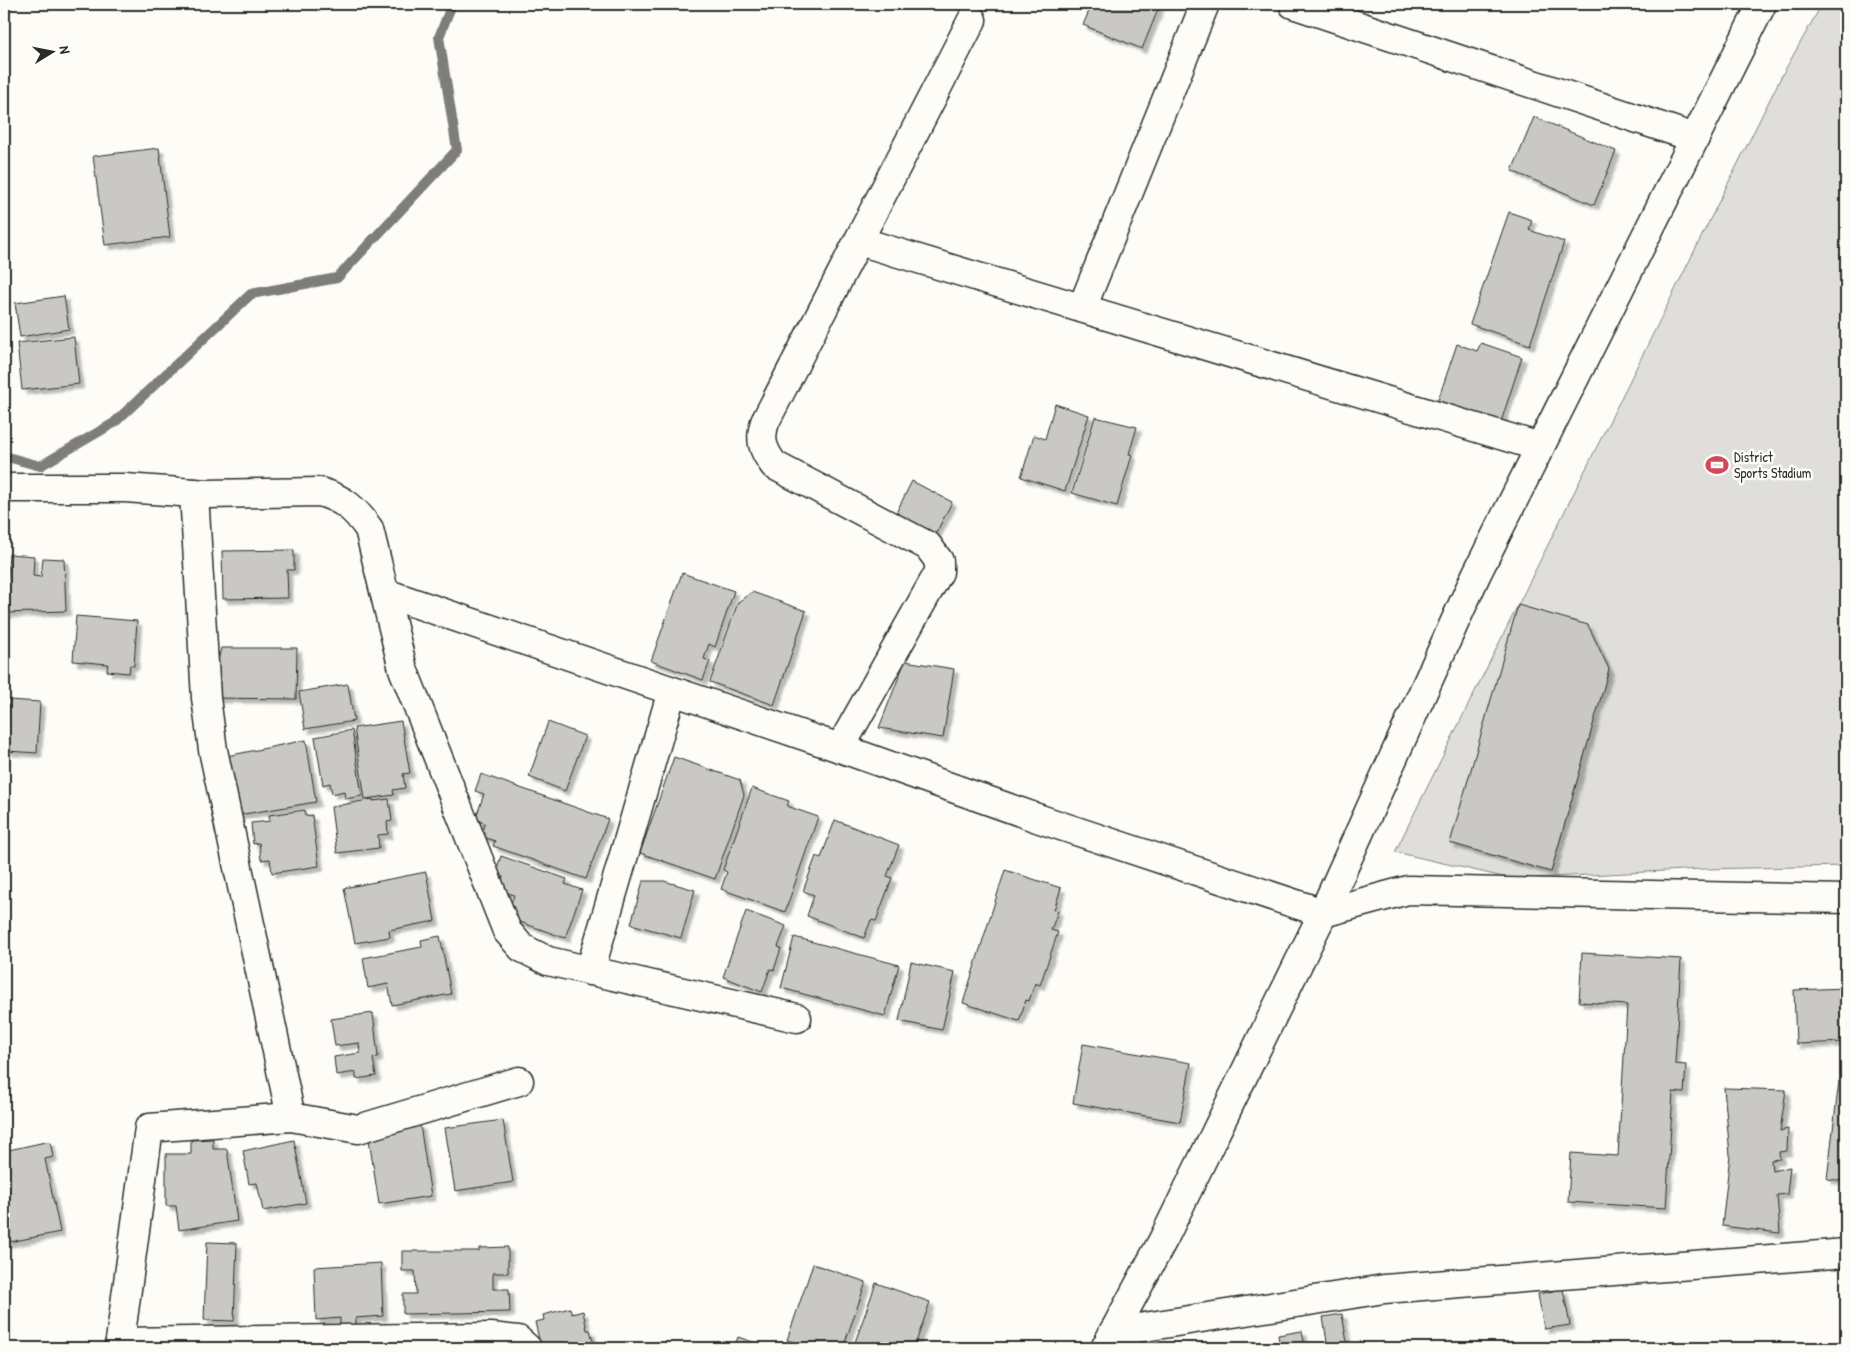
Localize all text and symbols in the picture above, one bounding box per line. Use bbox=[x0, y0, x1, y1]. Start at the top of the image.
north arrow bbox=[28, 28, 78, 78]
text: N bbox=[55, 44, 75, 56]
place label: District Sports Stadium bbox=[1734, 447, 1811, 483]
sports icon: District Sports Stadium bbox=[1704, 452, 1730, 478]

